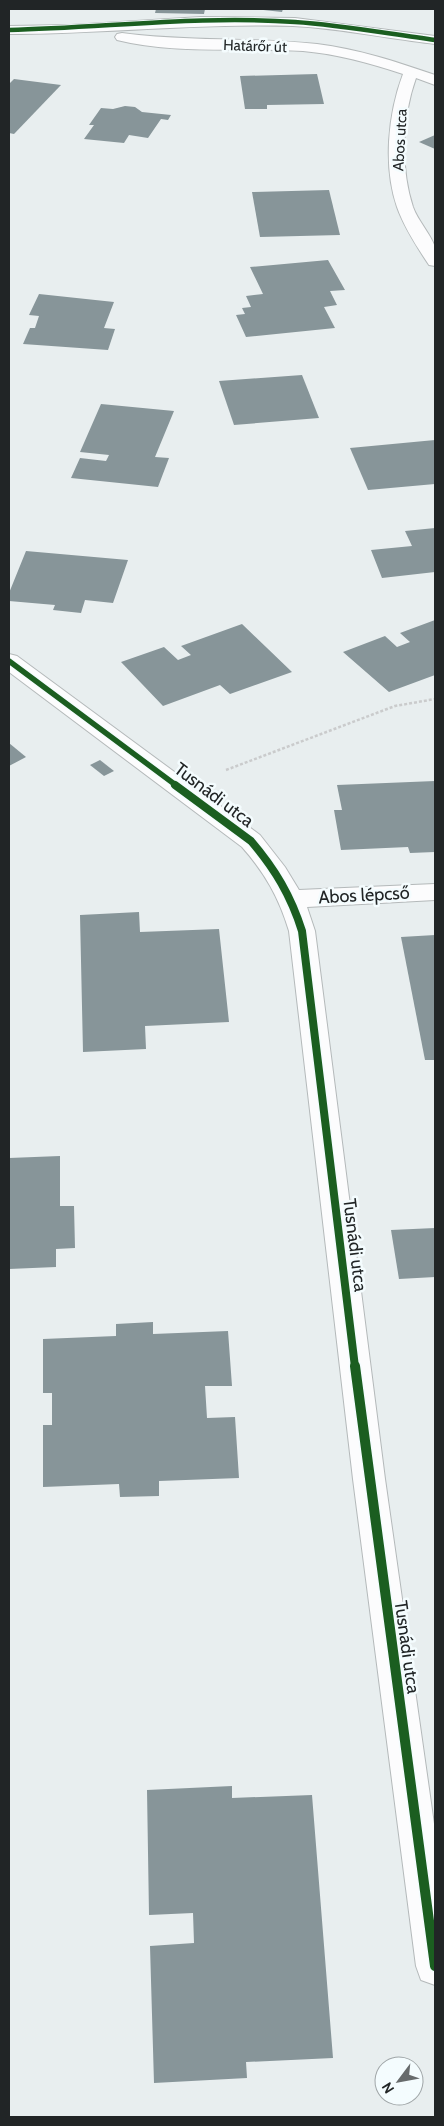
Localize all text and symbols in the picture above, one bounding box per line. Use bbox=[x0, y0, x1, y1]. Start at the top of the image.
street label: Határőr út bbox=[223, 36, 287, 56]
street label: Abos utca bbox=[389, 108, 411, 172]
street label: Tusnádi utca bbox=[170, 758, 258, 832]
street label: Abos lépcső bbox=[318, 882, 410, 908]
street label: Tusnádi utca bbox=[338, 1197, 372, 1293]
street label: Tusnádi utca bbox=[390, 1599, 424, 1695]
north arrow bbox=[374, 2056, 424, 2106]
text: N bbox=[378, 2079, 398, 2097]

